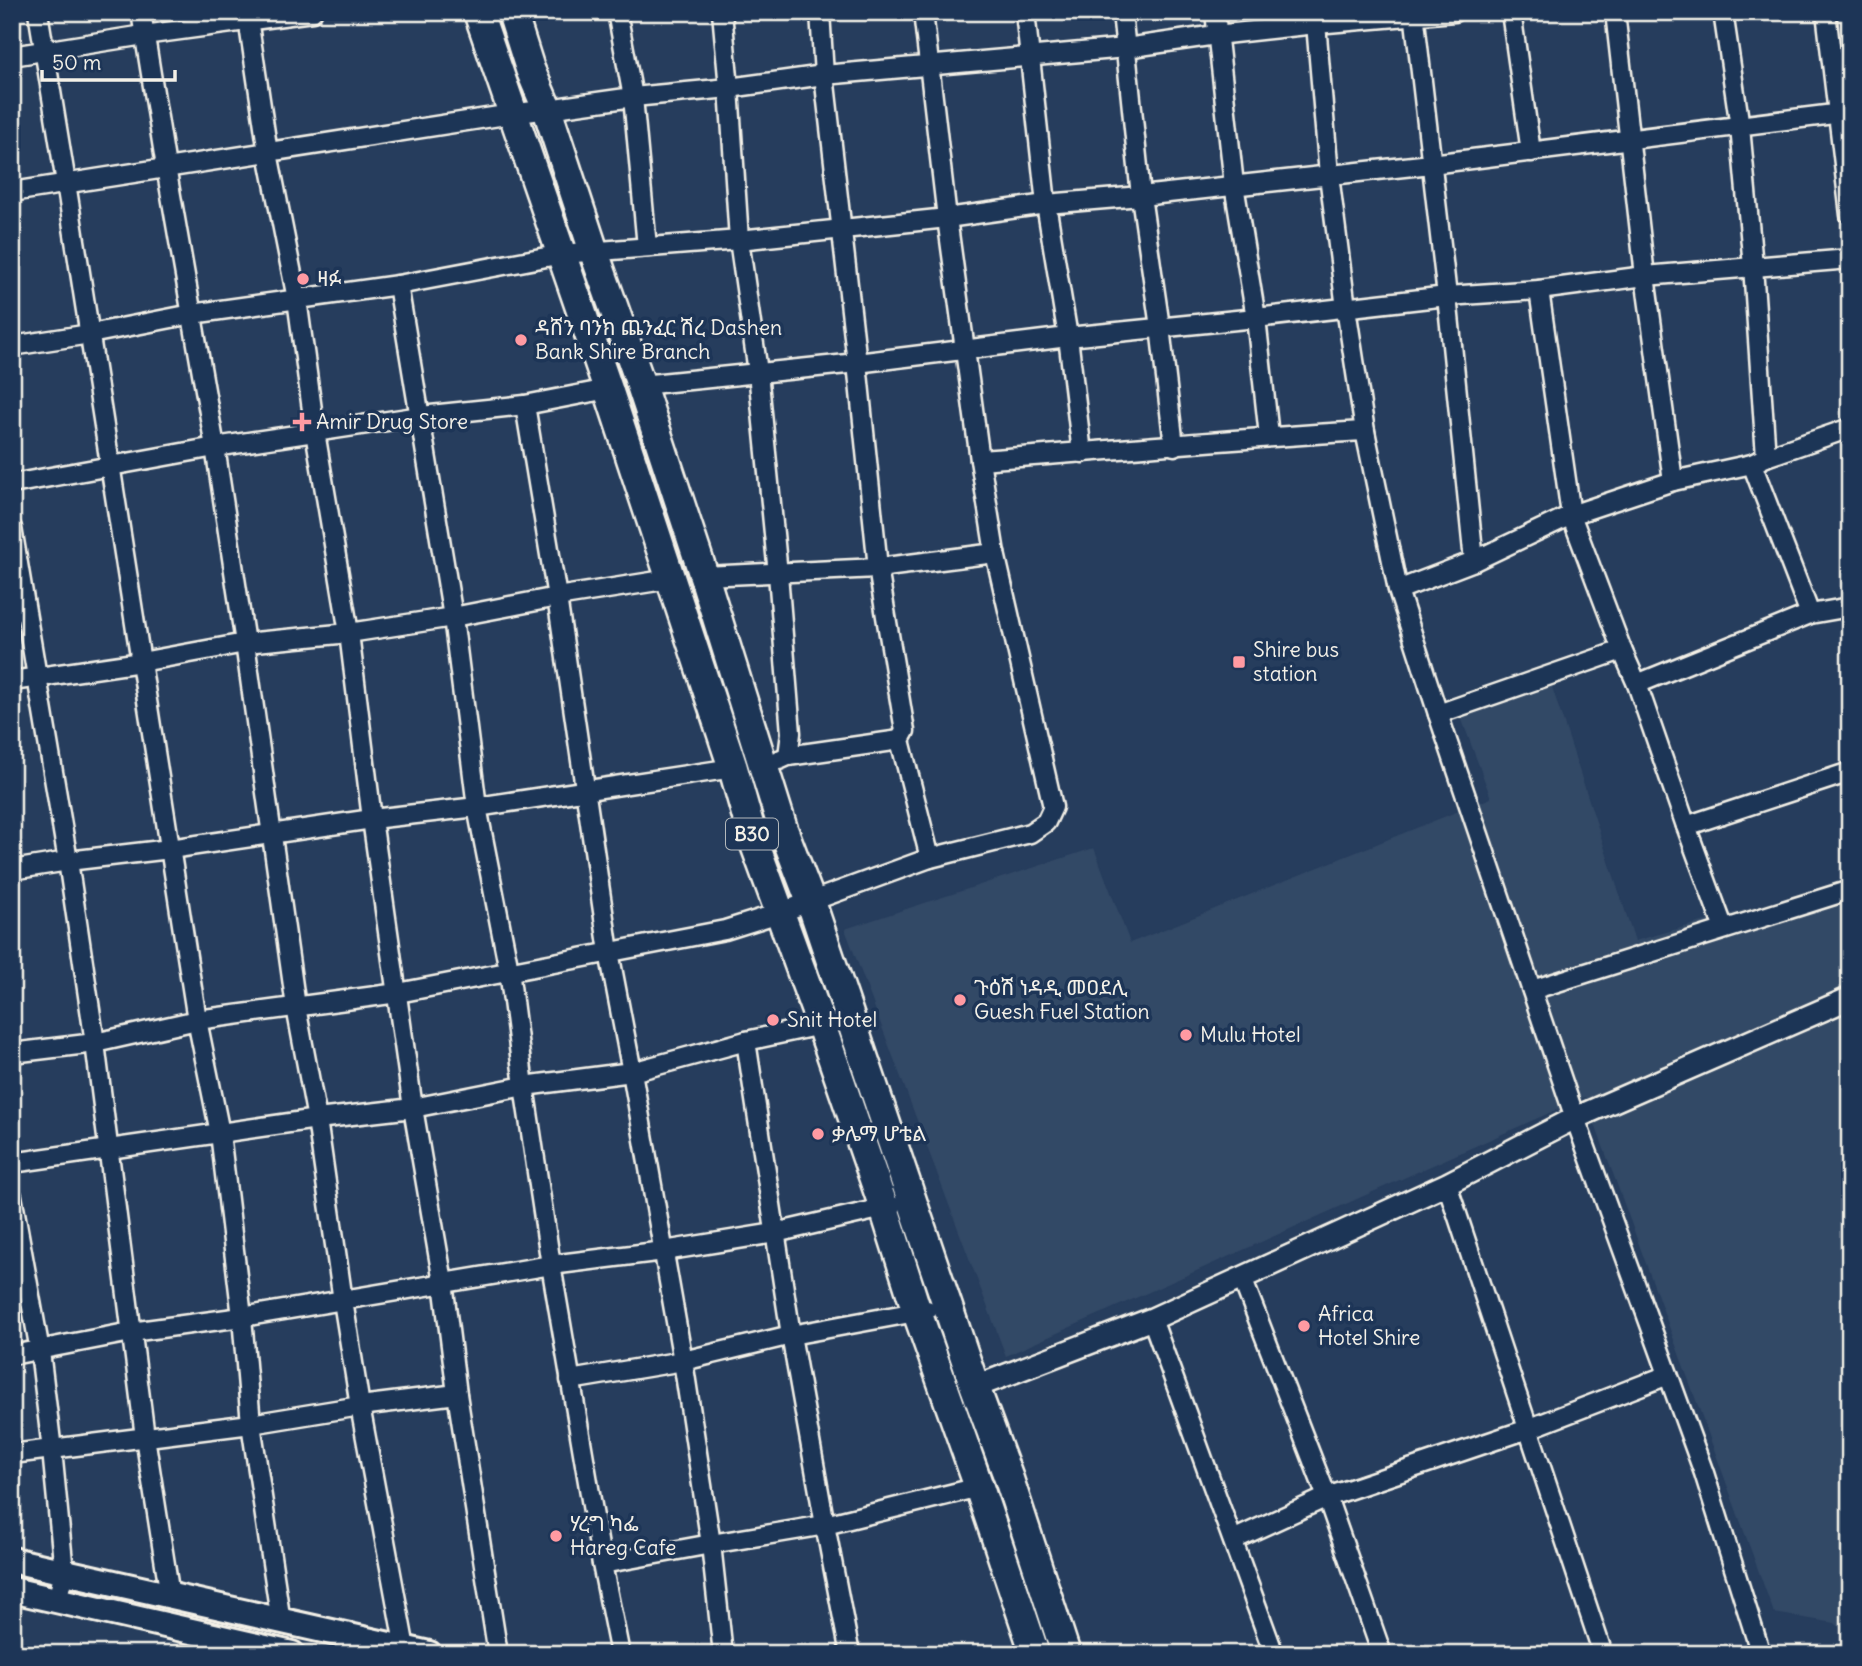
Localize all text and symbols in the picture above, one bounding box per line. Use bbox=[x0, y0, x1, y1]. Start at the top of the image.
scale bar bbox=[42, 38, 175, 82]
text: 50 m bbox=[52, 49, 101, 76]
place label: ዛፉ bbox=[317, 265, 342, 292]
marker: ዛፉ bbox=[295, 271, 311, 287]
place label: ዳሸን ባንክ ጨንፈር ሽረ Dashen Bank Shire Branch bbox=[535, 314, 782, 365]
marker: ዳሸን ባንክ ጨንፈር ሽረ Dashen Bank Shire Branch bbox=[513, 332, 529, 348]
place label: Amir Drug Store bbox=[316, 408, 468, 435]
marker: Amir Drug Store bbox=[294, 414, 310, 430]
place label: Shire bus station bbox=[1253, 636, 1339, 687]
marker: Shire bus station bbox=[1231, 654, 1247, 670]
road number: B30 bbox=[726, 818, 778, 849]
place label: ጉዕሽ ነዳዲ መዐደሊ Guesh Fuel Station bbox=[974, 974, 1150, 1025]
marker: ጉዕሽ ነዳዲ መዐደሊ Guesh Fuel Station bbox=[952, 992, 968, 1008]
place label: Snit Hotel bbox=[787, 1006, 877, 1033]
marker: Snit Hotel bbox=[765, 1012, 781, 1028]
place label: Mulu Hotel bbox=[1200, 1021, 1301, 1048]
marker: Mulu Hotel bbox=[1178, 1027, 1194, 1043]
place label: ቃሌማ ሆቴል bbox=[832, 1120, 926, 1147]
marker: ቃሌማ ሆቴል bbox=[810, 1126, 826, 1142]
place label: Africa Hotel Shire bbox=[1318, 1300, 1420, 1351]
marker: Africa Hotel Shire bbox=[1296, 1318, 1312, 1334]
place label: ሃረግ ካፌ Hareg Cafe bbox=[570, 1510, 676, 1561]
marker: ሃረግ ካፌ Hareg Cafe bbox=[548, 1528, 564, 1544]

